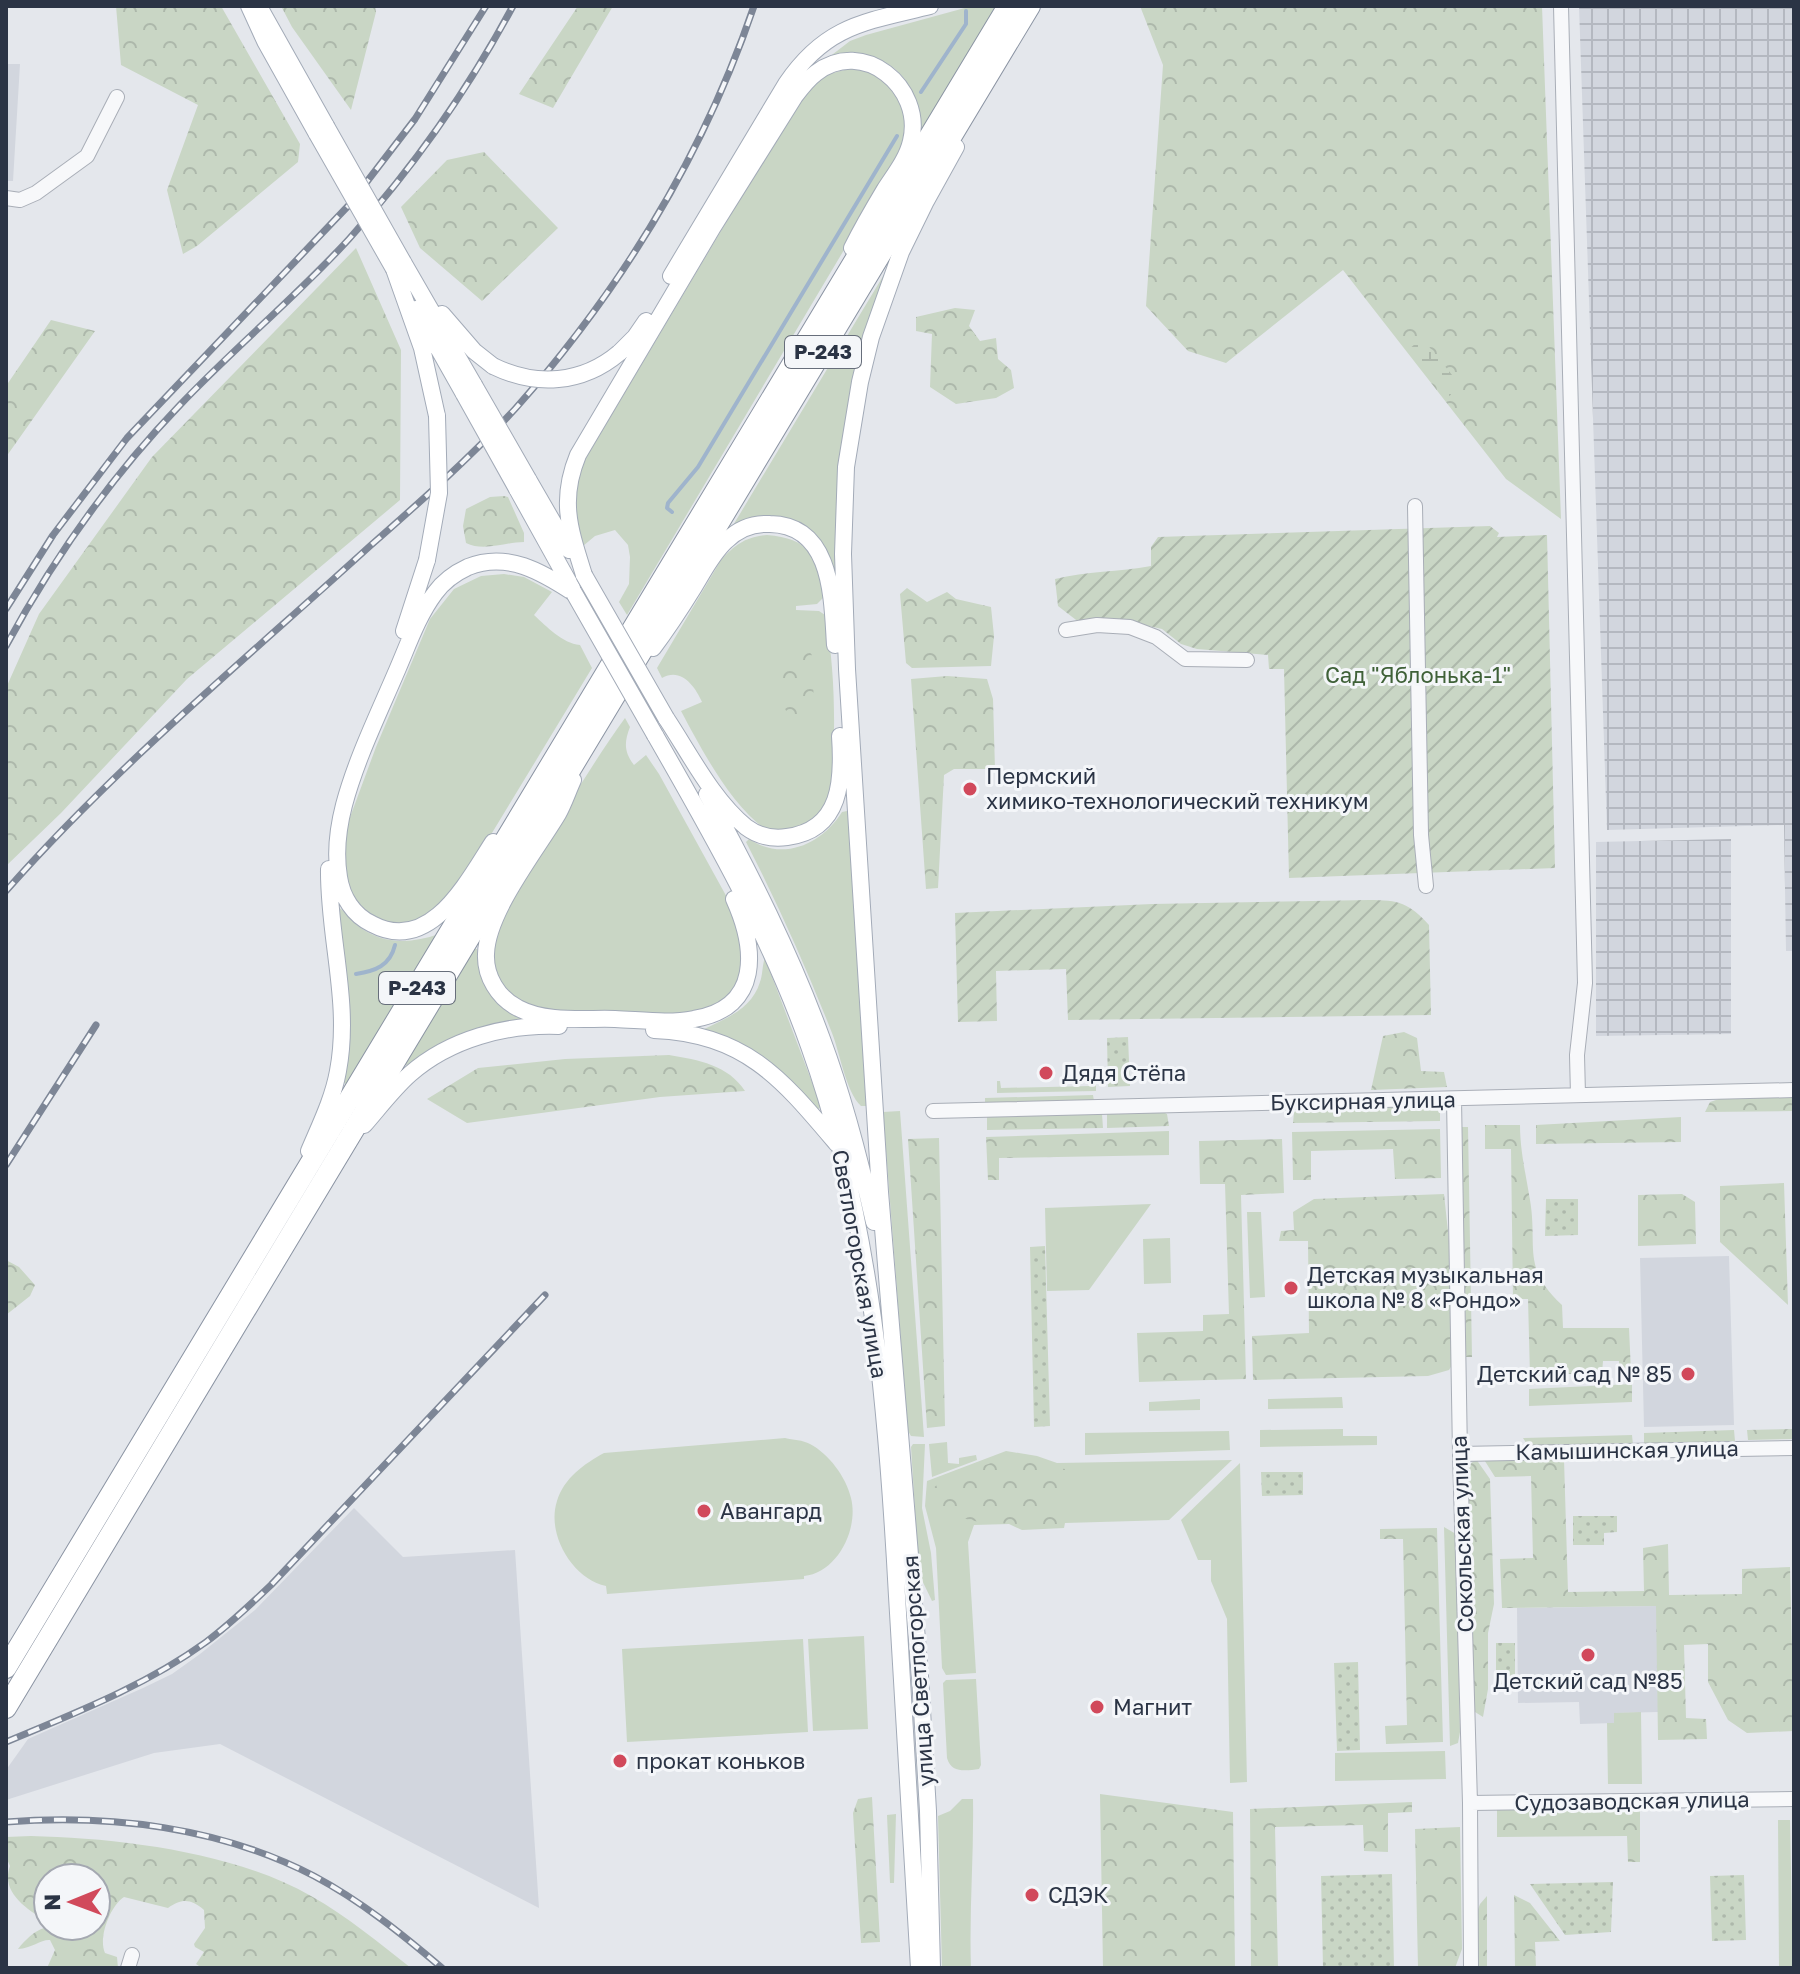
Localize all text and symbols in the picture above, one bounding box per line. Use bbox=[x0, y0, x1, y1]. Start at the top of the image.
road number: Р-243 bbox=[785, 336, 861, 368]
park label: Сад "Яблонька-1" bbox=[1325, 661, 1511, 688]
place label: Пермский химико-технологический техникум bbox=[986, 762, 1369, 814]
marker: Пермский химико-технологический техникум bbox=[961, 780, 979, 798]
road number: Р-243 bbox=[379, 972, 455, 1004]
place label: Дядя Стёпа bbox=[1062, 1059, 1186, 1086]
marker: Дядя Стёпа bbox=[1037, 1064, 1055, 1082]
street label: Буксирная улица bbox=[1270, 1085, 1456, 1116]
street label: Светлогорская улица bbox=[827, 1147, 894, 1380]
place label: Детская музыкальная школа № 8 «Рондо» bbox=[1307, 1261, 1544, 1313]
marker: Детская музыкальная школа № 8 «Рондо» bbox=[1282, 1279, 1300, 1297]
place label: Детский сад № 85 bbox=[1477, 1360, 1672, 1387]
marker: Детский сад № 85 bbox=[1679, 1365, 1697, 1383]
street label: Камышинская улица bbox=[1515, 1434, 1739, 1465]
street label: Сокольская улица bbox=[1445, 1435, 1478, 1633]
place label: Авангард bbox=[720, 1497, 822, 1524]
marker: Авангард bbox=[695, 1502, 713, 1520]
street label: улица Светлогорская bbox=[896, 1554, 939, 1788]
marker: Детский сад №85 bbox=[1579, 1646, 1597, 1664]
place label: Детский сад №85 bbox=[1493, 1667, 1683, 1694]
place label: Магнит bbox=[1113, 1693, 1192, 1720]
marker: Магнит bbox=[1088, 1698, 1106, 1716]
place label: прокат коньков bbox=[636, 1747, 805, 1774]
marker: прокат коньков bbox=[611, 1752, 629, 1770]
street label: Судозаводская улица bbox=[1514, 1785, 1750, 1816]
north arrow bbox=[32, 1862, 112, 1942]
place label: СДЭК bbox=[1048, 1881, 1109, 1908]
marker: СДЭК bbox=[1023, 1886, 1041, 1904]
text: N bbox=[38, 1894, 65, 1911]

